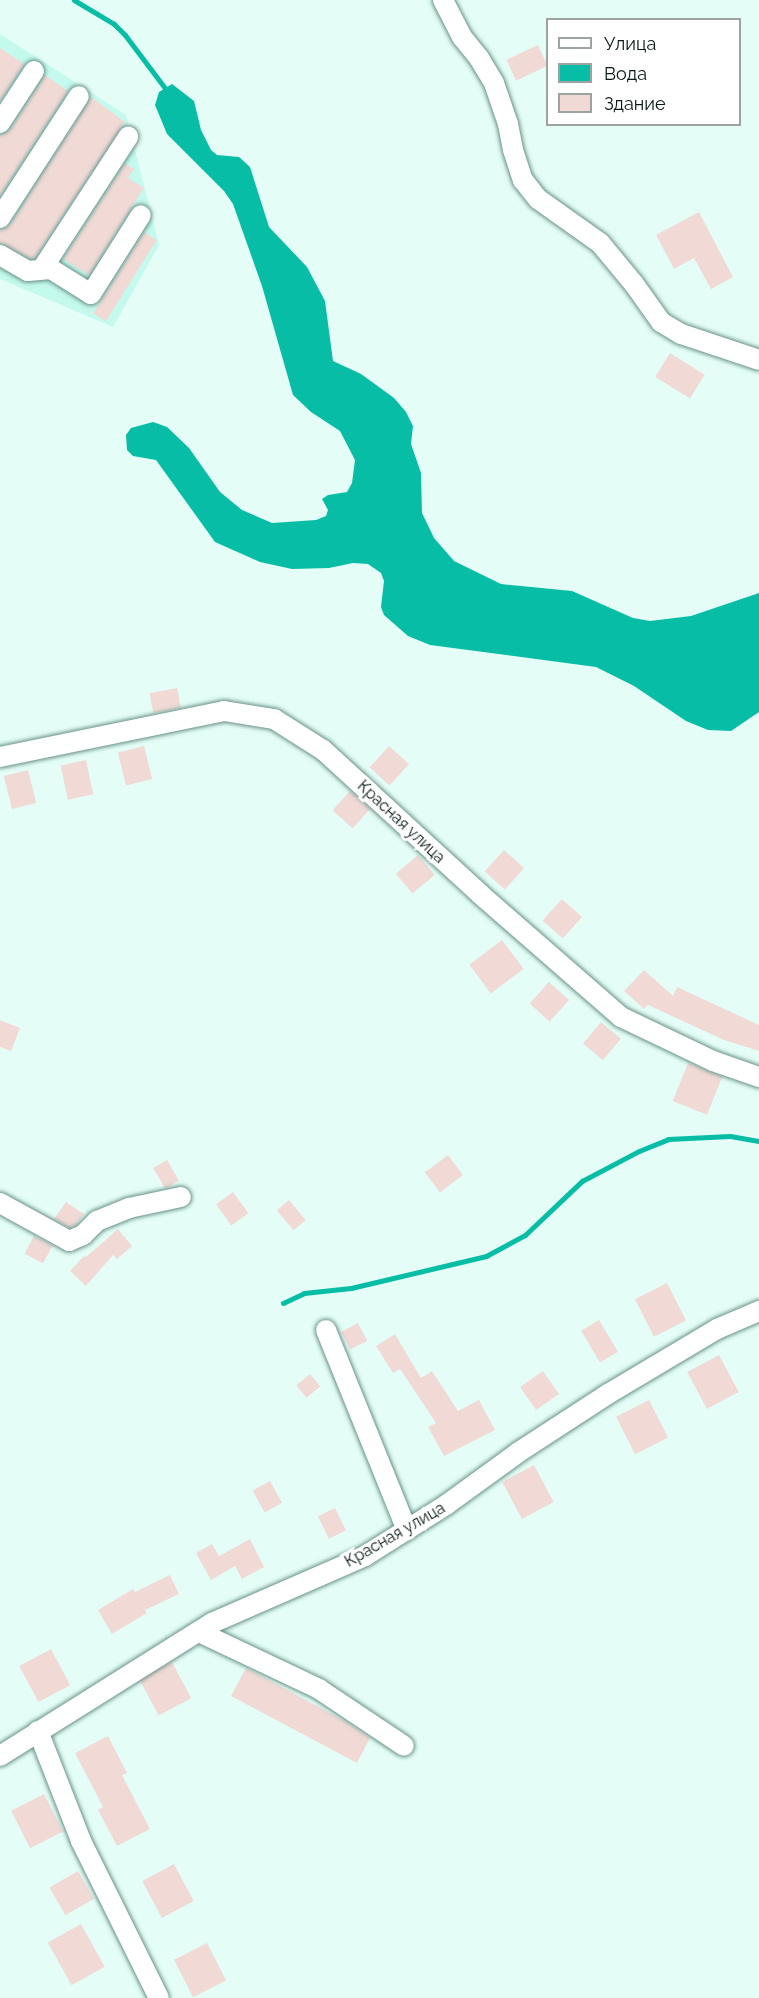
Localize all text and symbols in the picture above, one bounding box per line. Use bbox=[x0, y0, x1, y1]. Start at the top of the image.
legend bbox=[546, 18, 741, 126]
text: Улица bbox=[604, 33, 656, 54]
text: Вода bbox=[604, 63, 647, 84]
text: Здание bbox=[604, 93, 666, 114]
street label: Красная улица bbox=[353, 776, 449, 868]
street label: Красная улица bbox=[341, 1498, 449, 1572]

